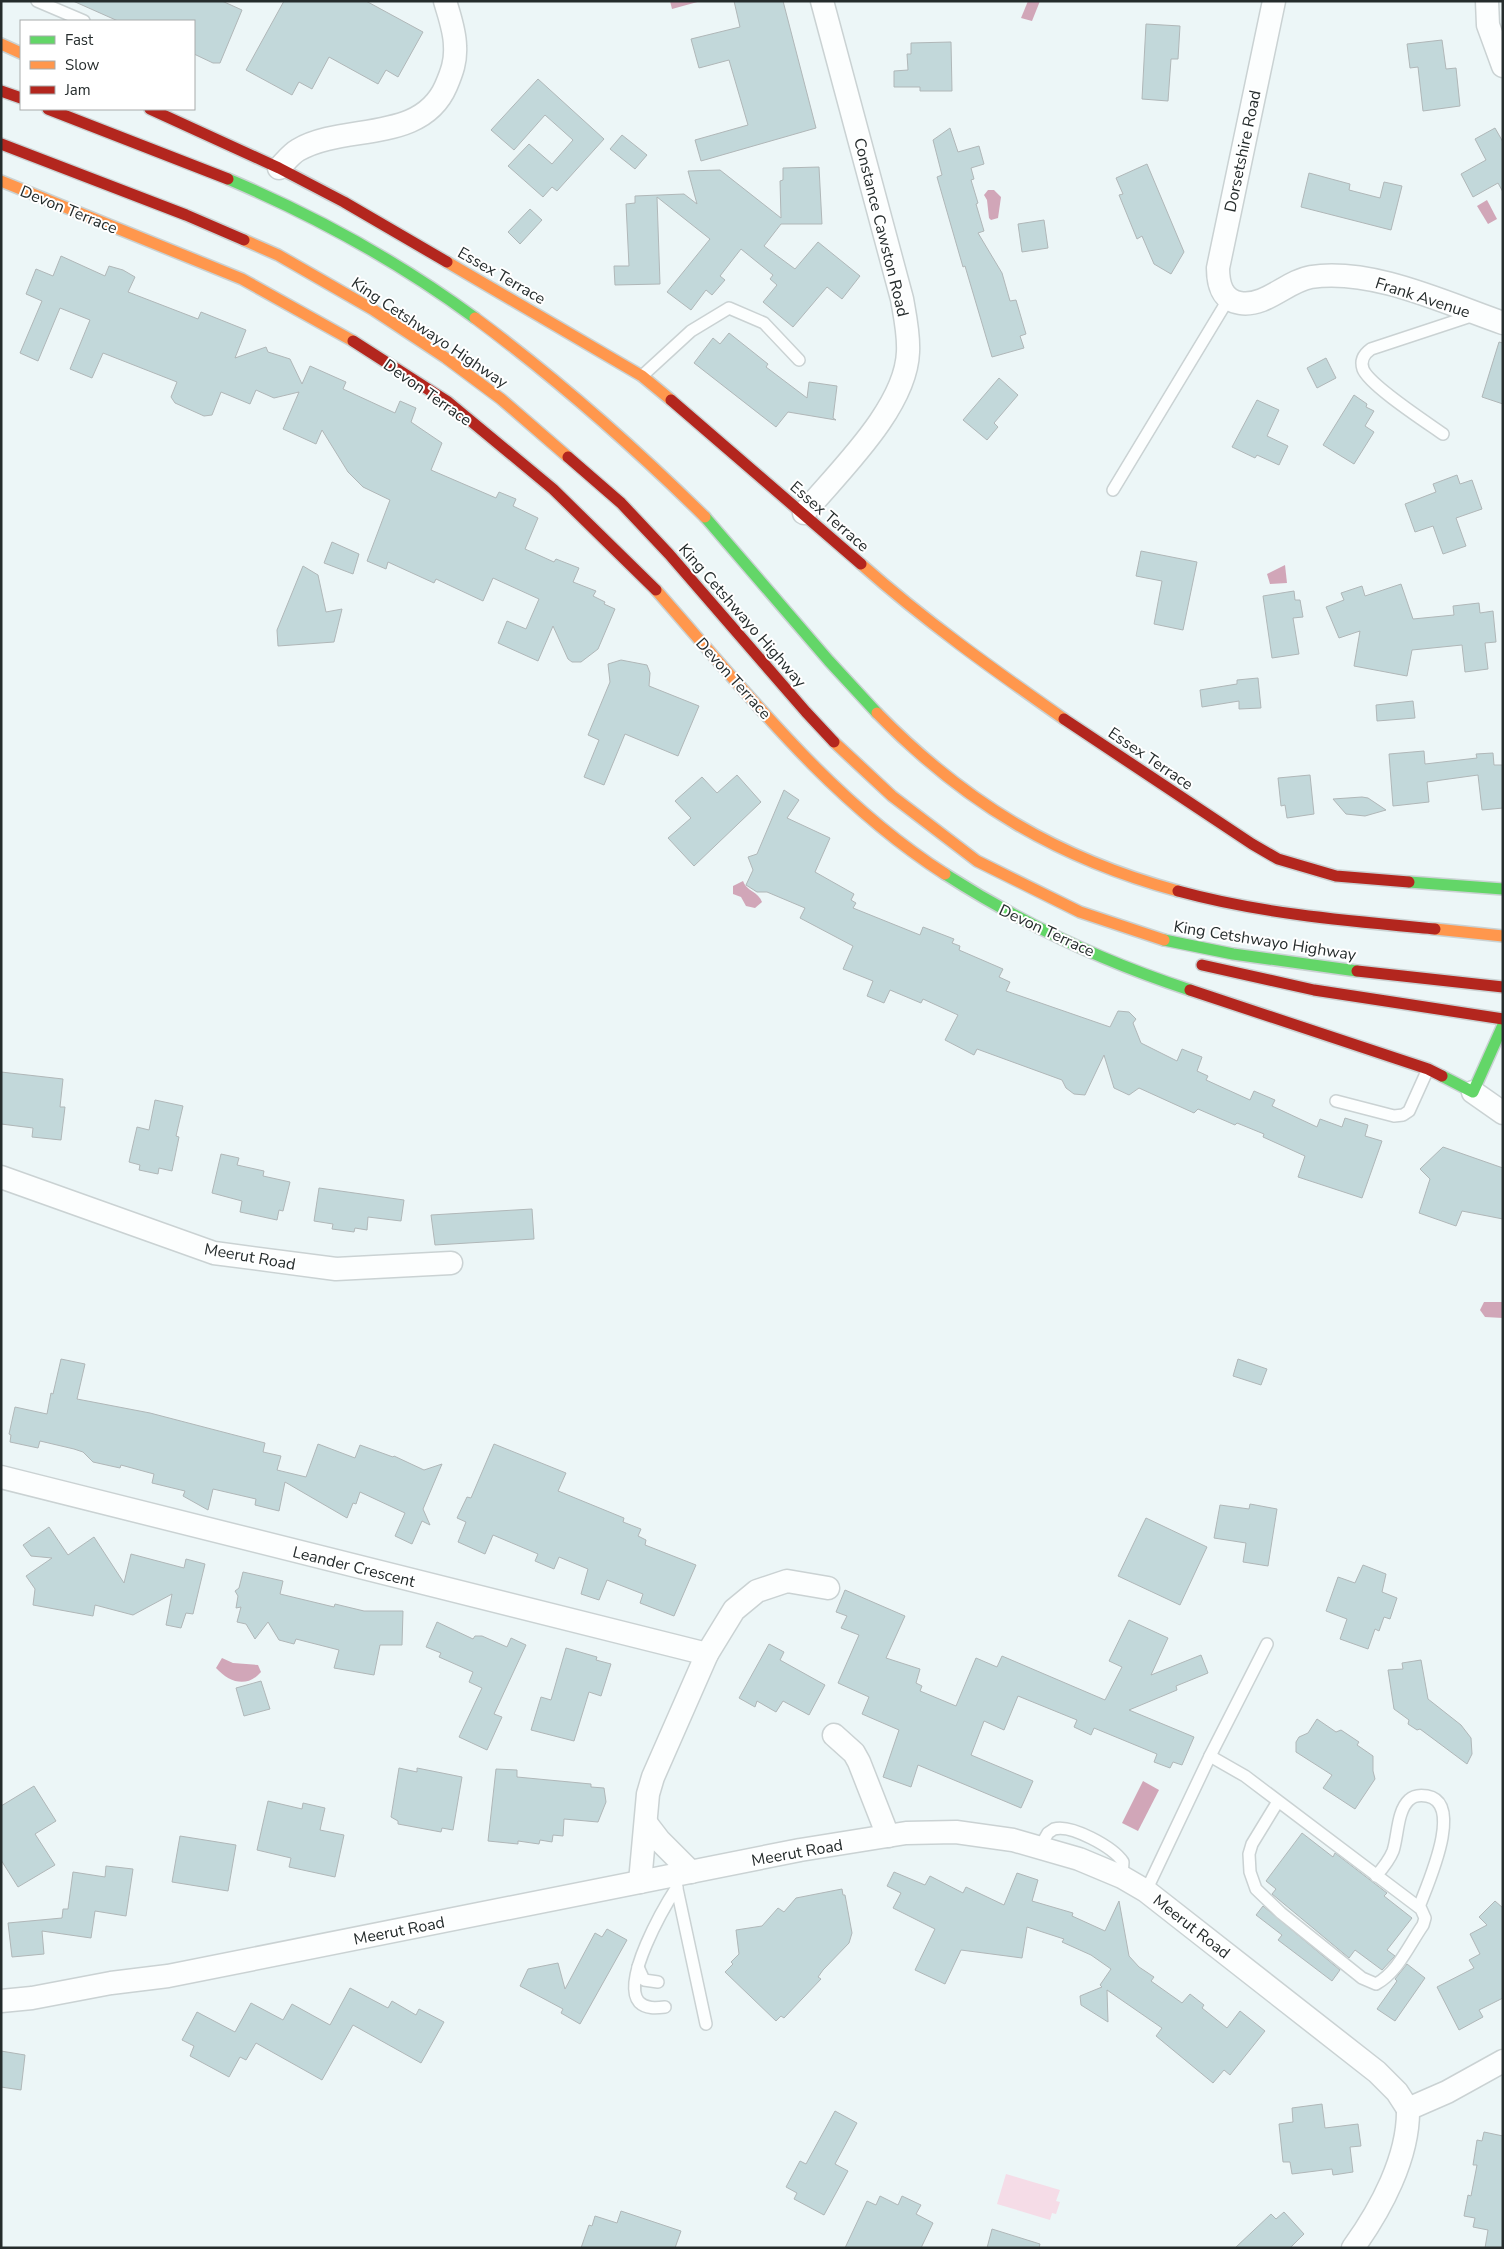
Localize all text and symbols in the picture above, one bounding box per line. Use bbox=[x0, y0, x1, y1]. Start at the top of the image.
legend bbox=[20, 20, 195, 110]
text: Fast bbox=[65, 30, 94, 50]
text: Slow bbox=[65, 55, 100, 75]
text: Jam bbox=[64, 80, 91, 100]
street label: Dorsetshire Road bbox=[1219, 88, 1267, 214]
street label: Constance Cawston Road bbox=[848, 136, 914, 319]
street label: Devon Terrace bbox=[17, 180, 121, 239]
street label: Essex Terrace bbox=[454, 242, 549, 310]
street label: King Cetshwayo Highway bbox=[347, 272, 513, 394]
street label: Frank Avenue bbox=[1373, 272, 1473, 324]
street label: Devon Terrace bbox=[379, 354, 476, 431]
street label: Essex Terrace bbox=[785, 476, 874, 557]
street label: King Cetshwayo Highway bbox=[673, 539, 812, 693]
street label: Devon Terrace bbox=[691, 633, 776, 724]
street label: Essex Terrace bbox=[1104, 722, 1197, 795]
street label: Devon Terrace bbox=[995, 899, 1098, 963]
street label: King Cetshwayo Highway bbox=[1172, 916, 1358, 966]
street label: Meerut Road bbox=[202, 1238, 297, 1276]
street label: Leander Crescent bbox=[290, 1541, 418, 1593]
street label: Meerut Road bbox=[750, 1834, 845, 1872]
street label: Meerut Road bbox=[1148, 1890, 1235, 1964]
street label: Meerut Road bbox=[352, 1911, 447, 1951]

